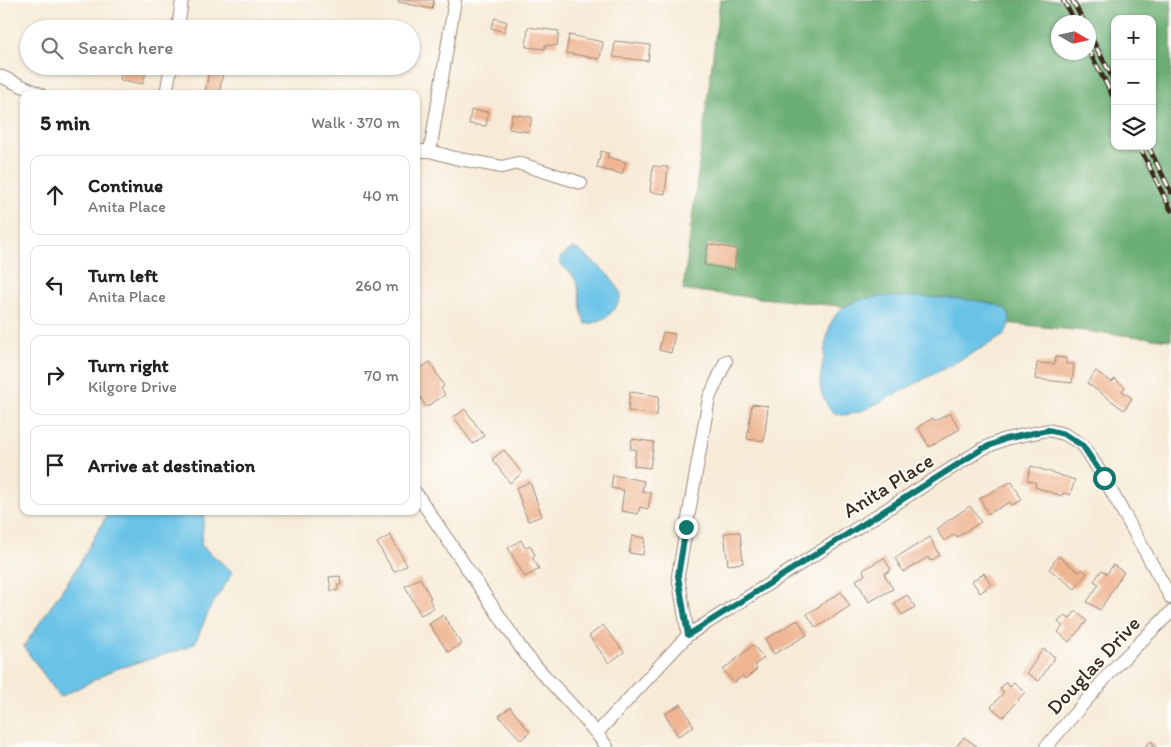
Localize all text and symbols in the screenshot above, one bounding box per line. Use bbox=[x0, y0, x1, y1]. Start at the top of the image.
north arrow bbox=[1051, 15, 1096, 60]
map controls bbox=[1111, 15, 1156, 150]
button: + bbox=[1111, 15, 1156, 60]
search box bbox=[20, 20, 420, 75]
icon: search bbox=[38, 34, 66, 62]
text: Search here bbox=[78, 36, 173, 59]
button: − bbox=[1111, 60, 1156, 105]
button: layers bbox=[1111, 105, 1156, 150]
text: 5 min bbox=[40, 110, 90, 135]
text: Walk · 370 m bbox=[311, 113, 400, 132]
text: Continue bbox=[88, 174, 163, 197]
icon: ahead bbox=[41, 181, 69, 209]
text: 40 m bbox=[362, 186, 399, 205]
text: Anita Place bbox=[88, 197, 166, 216]
text: Turn left bbox=[88, 264, 158, 287]
icon: left bbox=[41, 271, 69, 299]
text: 260 m bbox=[355, 276, 399, 295]
text: Anita Place bbox=[88, 287, 166, 306]
text: Turn right bbox=[88, 354, 169, 377]
icon: right bbox=[41, 361, 69, 389]
text: 70 m bbox=[364, 366, 399, 385]
text: Kilgore Drive bbox=[88, 377, 177, 396]
street label: Anita Place bbox=[838, 447, 938, 523]
icon: arrive bbox=[41, 451, 69, 479]
text: Arrive at destination bbox=[88, 454, 255, 477]
route start bbox=[1093, 467, 1116, 490]
route end bbox=[675, 516, 698, 539]
street label: Douglas Drive bbox=[1041, 611, 1145, 719]

